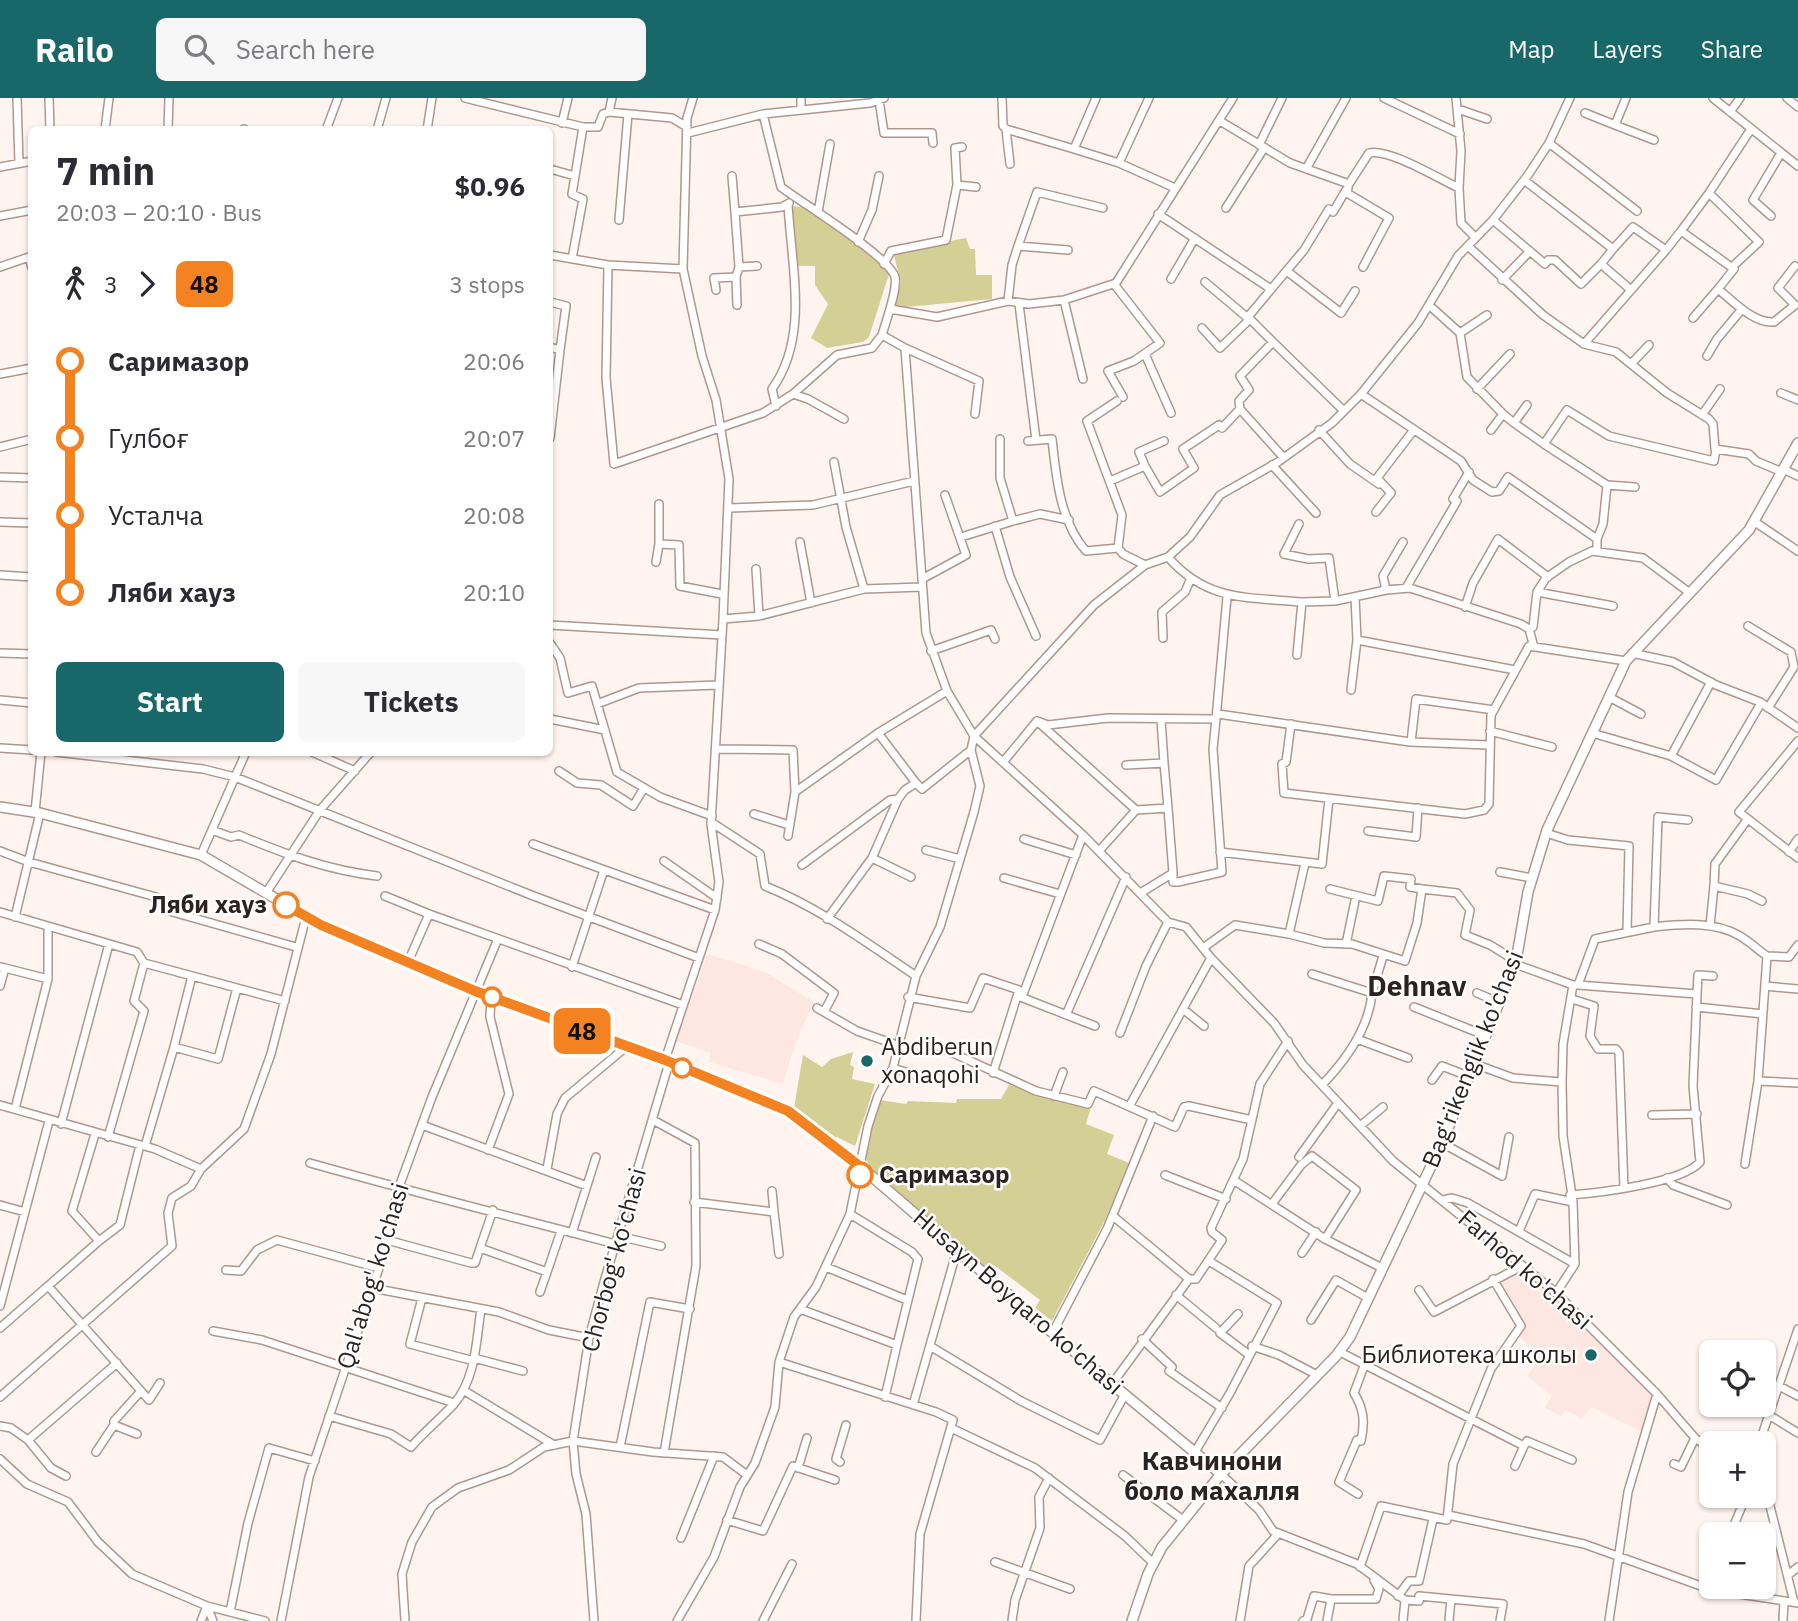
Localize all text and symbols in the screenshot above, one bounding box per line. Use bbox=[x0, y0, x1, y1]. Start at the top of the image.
search box bbox=[156, 18, 646, 81]
text: Railo bbox=[35, 28, 114, 71]
icon: search bbox=[180, 30, 218, 68]
text: Search here bbox=[236, 32, 375, 66]
text: Map bbox=[1508, 33, 1555, 65]
text: Layers bbox=[1593, 33, 1663, 65]
text: Share bbox=[1701, 33, 1763, 65]
text: 7 min bbox=[56, 146, 155, 195]
text: $0.96 bbox=[455, 169, 525, 203]
text: 20:03 – 20:10 · Bus bbox=[56, 197, 262, 227]
icon: walk bbox=[56, 265, 94, 303]
icon: forward bbox=[128, 265, 166, 303]
text: 48 bbox=[190, 268, 219, 300]
text: 3 bbox=[104, 269, 118, 299]
text: 3 stops bbox=[449, 269, 525, 299]
text: Саримазор bbox=[108, 344, 249, 378]
text: 20:06 bbox=[463, 346, 525, 376]
text: Гулбоғ bbox=[108, 421, 188, 455]
text: 20:07 bbox=[463, 423, 525, 453]
text: Усталча bbox=[108, 498, 203, 532]
text: 20:08 bbox=[463, 500, 525, 530]
text: Ляби хауз bbox=[108, 575, 236, 609]
text: 20:10 bbox=[463, 577, 525, 607]
button: Start bbox=[56, 662, 284, 742]
button: Tickets bbox=[298, 662, 525, 742]
place label: Ляби хауз bbox=[149, 888, 267, 920]
marker: Ляби хауз bbox=[273, 892, 299, 918]
street label: Bag'rikenglik ko'chasi bbox=[1414, 945, 1530, 1172]
district label: Dehnav bbox=[1367, 967, 1467, 1004]
unlabelled marker bbox=[482, 987, 502, 1007]
line badge: 48 bbox=[550, 1008, 614, 1054]
text: 48 bbox=[568, 1015, 596, 1047]
place label: Abdiberun xonaqohi bbox=[881, 1030, 993, 1090]
marker: Abdiberun xonaqohi bbox=[859, 1053, 875, 1069]
unlabelled marker bbox=[672, 1058, 692, 1078]
place label: Саримазор bbox=[879, 1158, 1010, 1190]
marker: Саримазор bbox=[847, 1162, 873, 1188]
street label: Сhorbog' ko'chasi bbox=[573, 1164, 653, 1355]
street label: Qal'abog' ko'chasi bbox=[328, 1179, 416, 1373]
street label: Husayn Boyqaro ko'chasi bbox=[907, 1201, 1130, 1401]
street label: Farhod ko'chasi bbox=[1452, 1202, 1599, 1336]
place label: Библиотека школы bbox=[1362, 1338, 1577, 1370]
map controls bbox=[1699, 1340, 1776, 1599]
button: locate bbox=[1699, 1340, 1776, 1417]
marker: Библиотека школы bbox=[1583, 1347, 1599, 1363]
button: + bbox=[1699, 1431, 1776, 1508]
district label: Кавчинони боло махалля bbox=[1124, 1443, 1300, 1507]
button: − bbox=[1699, 1522, 1776, 1599]

